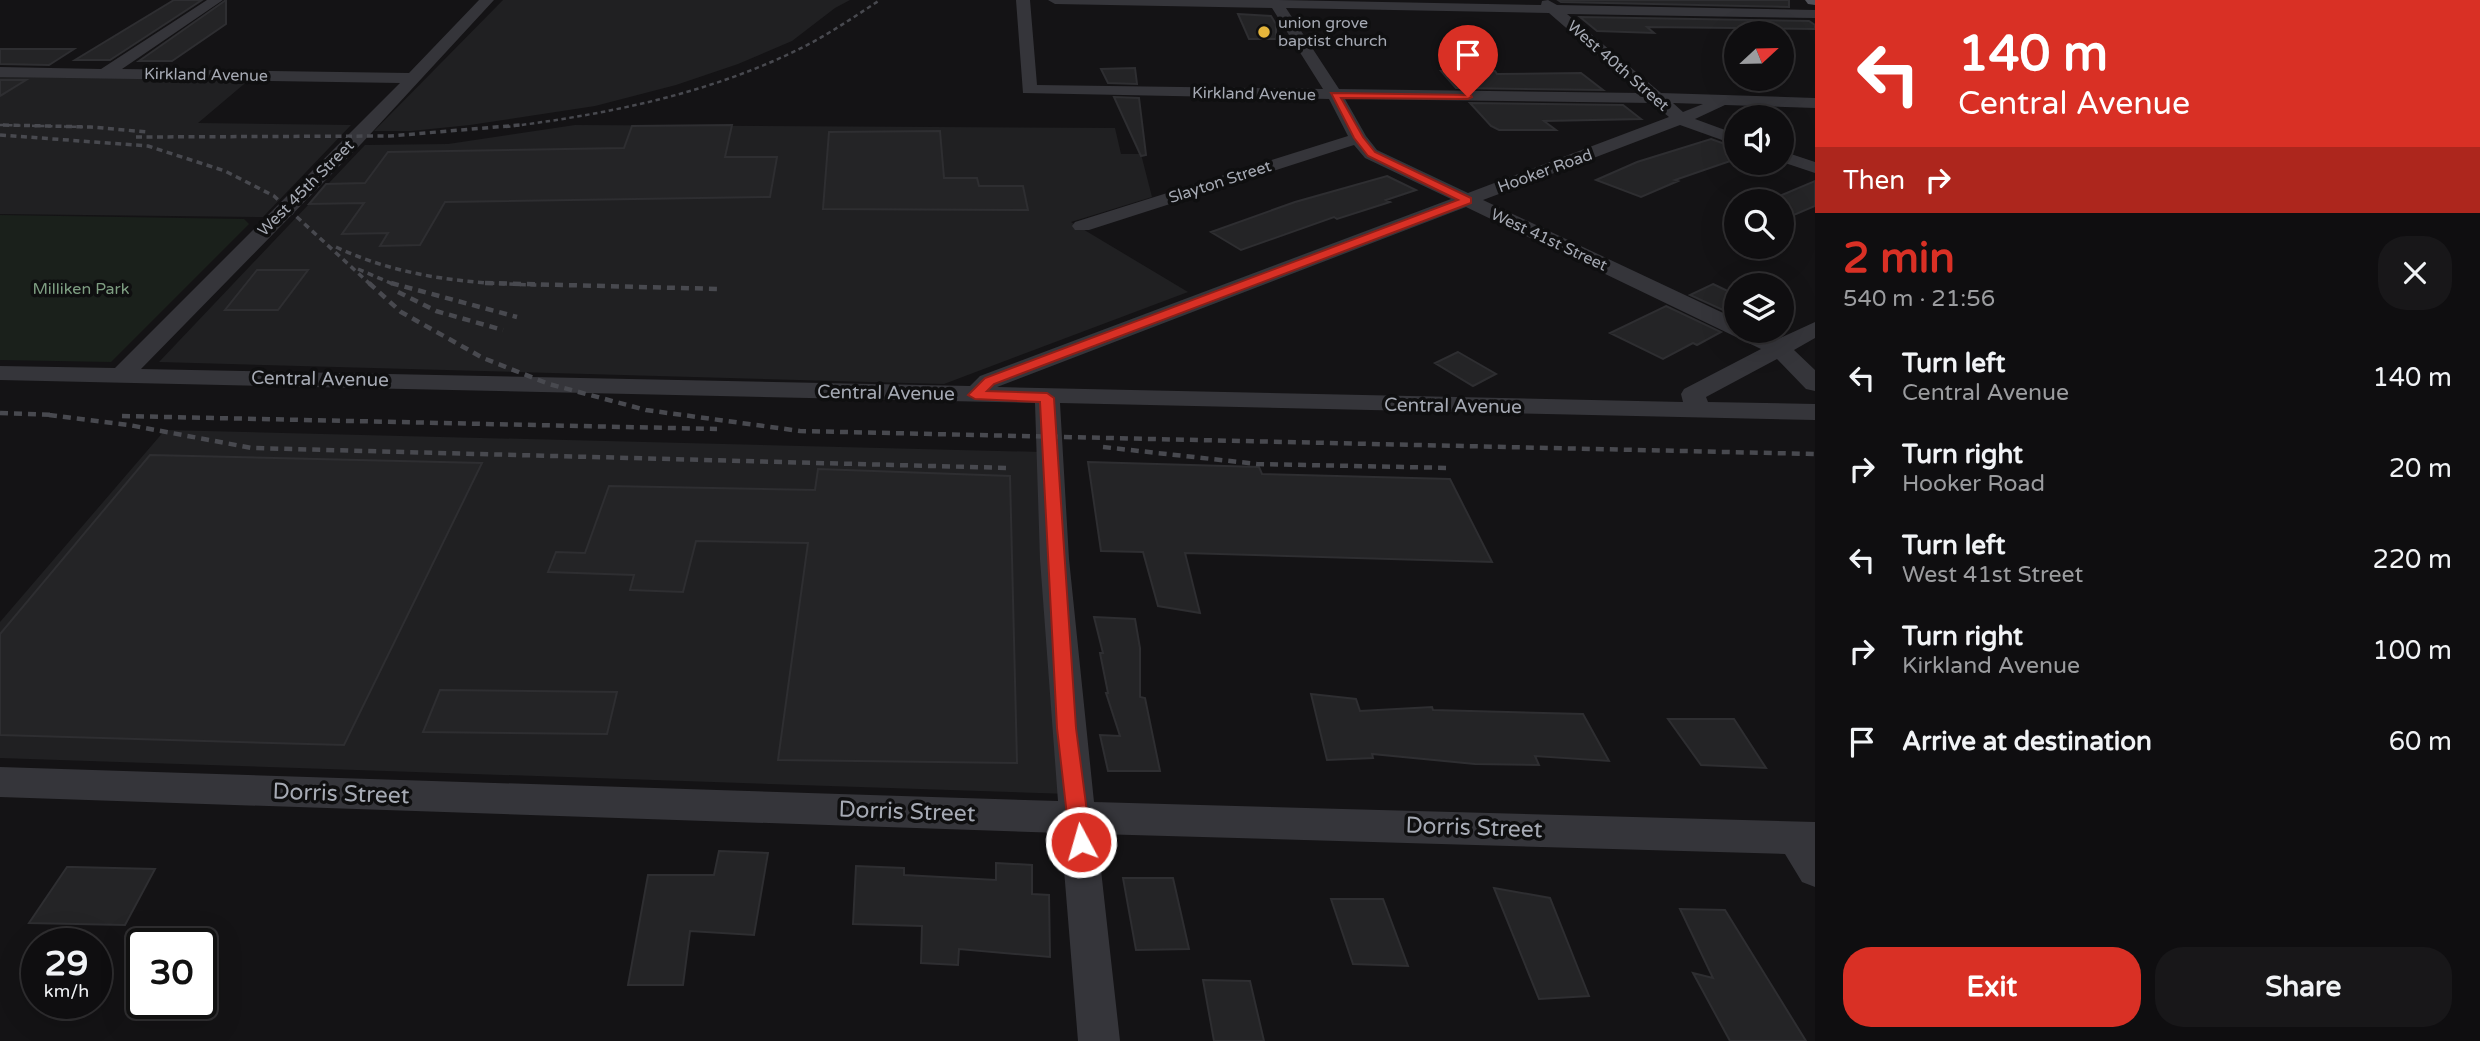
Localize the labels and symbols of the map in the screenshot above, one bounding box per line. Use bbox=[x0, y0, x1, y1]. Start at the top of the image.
place label: union grove baptist church bbox=[1278, 13, 1387, 51]
street label: West 40th Street bbox=[1563, 16, 1673, 116]
north arrow bbox=[1724, 21, 1794, 91]
marker: union grove baptist church bbox=[1256, 24, 1272, 40]
pin bbox=[1438, 25, 1498, 97]
street label: Kirkland Avenue bbox=[144, 64, 268, 86]
street label: Kirkland Avenue bbox=[1192, 83, 1316, 105]
street label: West 45th Street bbox=[254, 136, 358, 240]
street label: Hooker Road bbox=[1495, 145, 1595, 197]
street label: Slayton Street bbox=[1166, 156, 1274, 208]
street label: West 41st Street bbox=[1488, 204, 1610, 276]
park label: Milliken Park bbox=[33, 279, 130, 299]
street label: Central Avenue bbox=[251, 367, 389, 391]
street label: Central Avenue bbox=[817, 381, 955, 405]
street label: Central Avenue bbox=[1384, 394, 1522, 418]
street label: Dorris Street bbox=[272, 778, 410, 810]
street label: Dorris Street bbox=[838, 796, 976, 828]
position arrow bbox=[1044, 805, 1118, 879]
street label: Dorris Street bbox=[1405, 812, 1543, 844]
speed limit sign: 30 bbox=[126, 928, 217, 1019]

